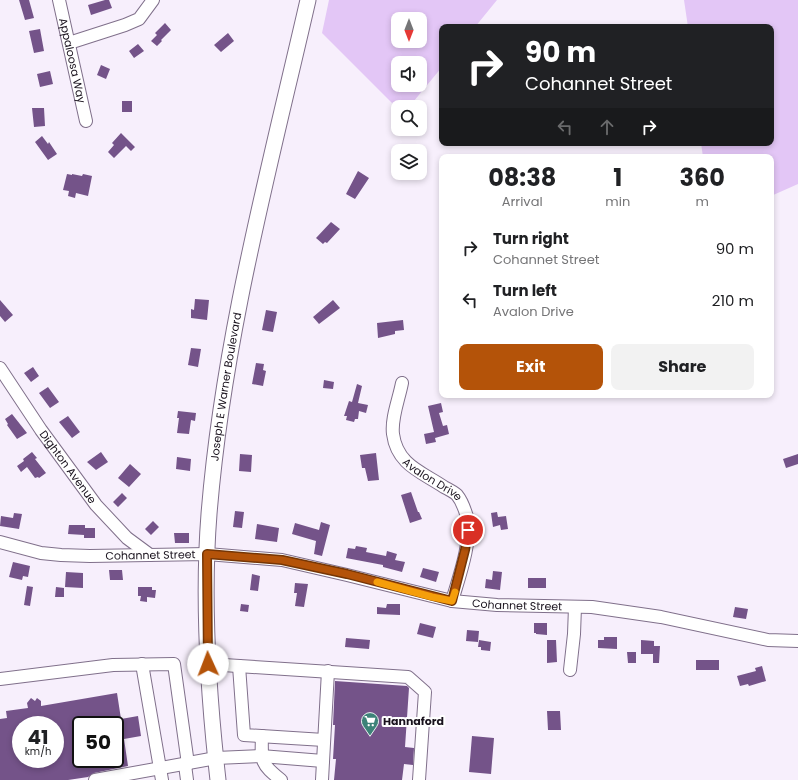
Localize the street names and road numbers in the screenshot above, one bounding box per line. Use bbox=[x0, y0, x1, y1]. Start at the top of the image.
street label: Appaloosa Way bbox=[55, 16, 90, 106]
street label: Joseph E Warner Boulevard bbox=[206, 311, 245, 462]
street label: Dighton Avenue bbox=[36, 427, 100, 507]
street label: Avalon Drive bbox=[399, 454, 467, 504]
street label: Cohannet Street bbox=[105, 546, 196, 564]
street label: Cohannet Street bbox=[471, 595, 562, 614]

